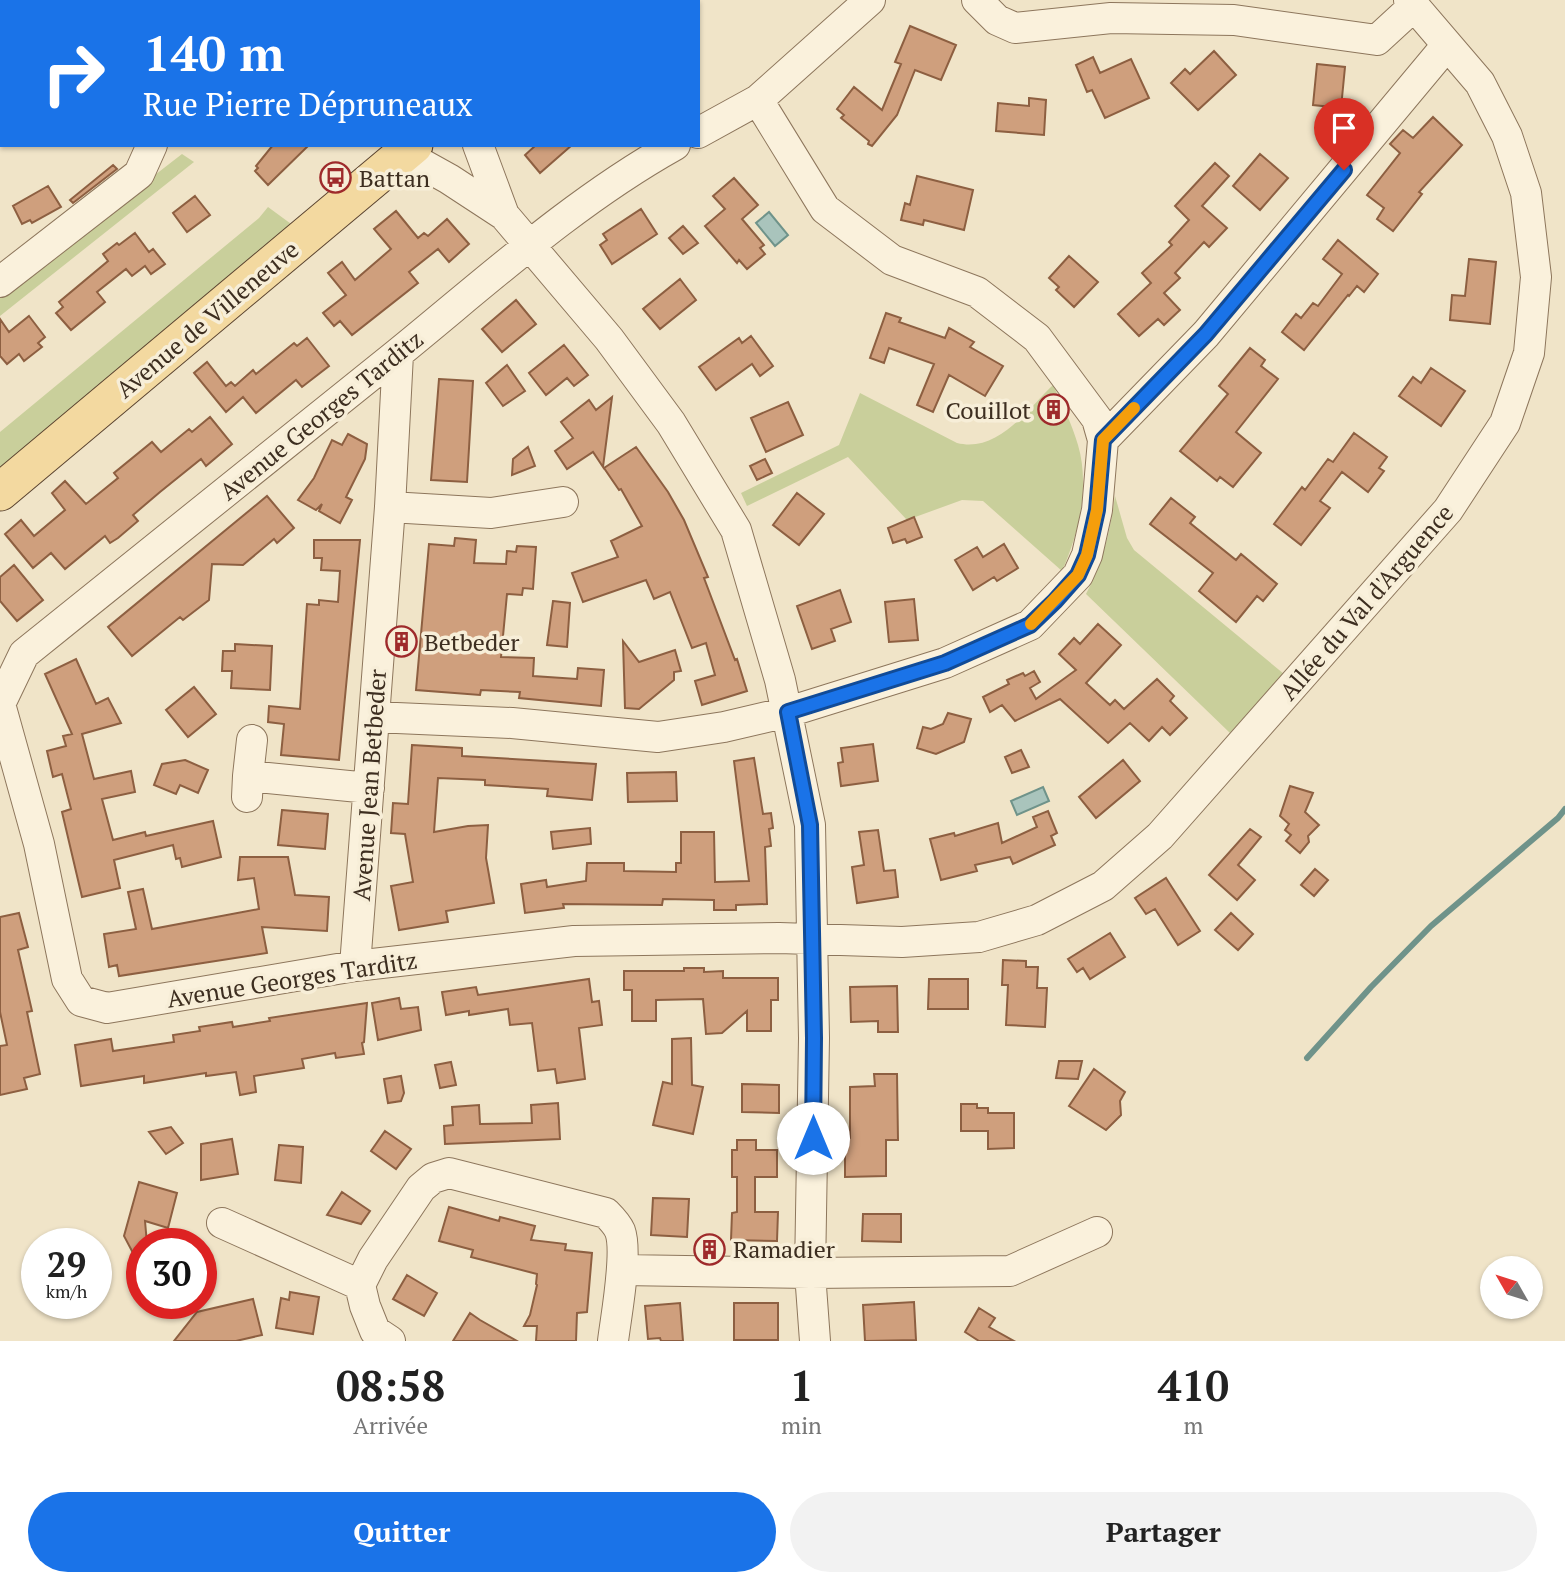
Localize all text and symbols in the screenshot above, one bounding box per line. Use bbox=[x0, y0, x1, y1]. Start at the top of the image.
text: 140 m bbox=[143, 20, 285, 85]
icon: right bbox=[28, 28, 119, 119]
text: Rue Pierre Dépruneaux bbox=[143, 83, 473, 125]
pin bbox=[1314, 98, 1374, 170]
icon: arrive bbox=[1325, 109, 1363, 147]
bus stop icon: Battan bbox=[319, 161, 353, 195]
place label: Battan bbox=[359, 162, 430, 194]
street label: Avenue de Villeneuve bbox=[109, 233, 305, 405]
street label: Avenue Georges Tarditz bbox=[213, 323, 429, 507]
building icon: Couillot bbox=[1037, 393, 1071, 427]
place label: Couillot bbox=[945, 394, 1031, 426]
street label: Allée du Val d'Arguence bbox=[1272, 497, 1460, 707]
building icon: Betbeder bbox=[384, 625, 418, 659]
place label: Betbeder bbox=[424, 626, 520, 658]
street label: Avenue Jean Betbeder bbox=[345, 667, 393, 902]
street label: Avenue Georges Tarditz bbox=[165, 943, 419, 1015]
position arrow bbox=[776, 1101, 850, 1175]
speed limit sign: 30 bbox=[126, 1228, 217, 1319]
building icon: Ramadier bbox=[693, 1232, 727, 1266]
place label: Ramadier bbox=[733, 1233, 836, 1265]
text: 29 bbox=[47, 1241, 86, 1287]
north arrow bbox=[1480, 1256, 1544, 1320]
map controls bbox=[1480, 1256, 1543, 1319]
text: km/h bbox=[46, 1279, 87, 1303]
text: 08:58 bbox=[336, 1357, 445, 1413]
text: 1 bbox=[790, 1357, 813, 1413]
text: 410 bbox=[1158, 1357, 1229, 1413]
text: Arrivée bbox=[353, 1410, 428, 1441]
text: min bbox=[781, 1410, 822, 1441]
text: m bbox=[1183, 1410, 1203, 1441]
button: Quitter bbox=[28, 1492, 776, 1572]
button: Partager bbox=[790, 1492, 1537, 1572]

